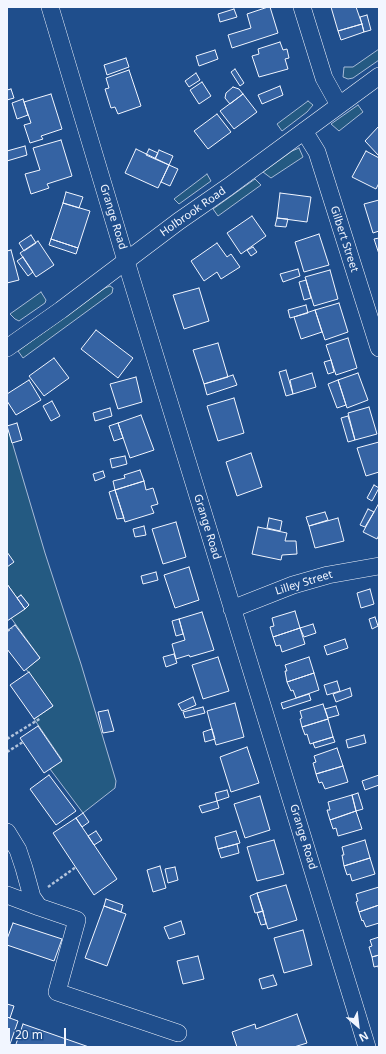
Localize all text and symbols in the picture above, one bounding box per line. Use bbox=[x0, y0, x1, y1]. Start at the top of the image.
street label: Grange Road bbox=[97, 183, 129, 251]
street label: Holbrook Road bbox=[158, 184, 228, 240]
street label: Gilbert Street bbox=[327, 204, 361, 274]
street label: Grange Road bbox=[191, 493, 223, 561]
street label: Lilley Street bbox=[274, 568, 334, 598]
street label: Grange Road bbox=[287, 803, 319, 871]
north arrow bbox=[338, 1006, 378, 1046]
scale bar bbox=[10, 1020, 68, 1046]
text: 20 m bbox=[15, 1026, 43, 1043]
text: N bbox=[356, 1028, 371, 1046]

